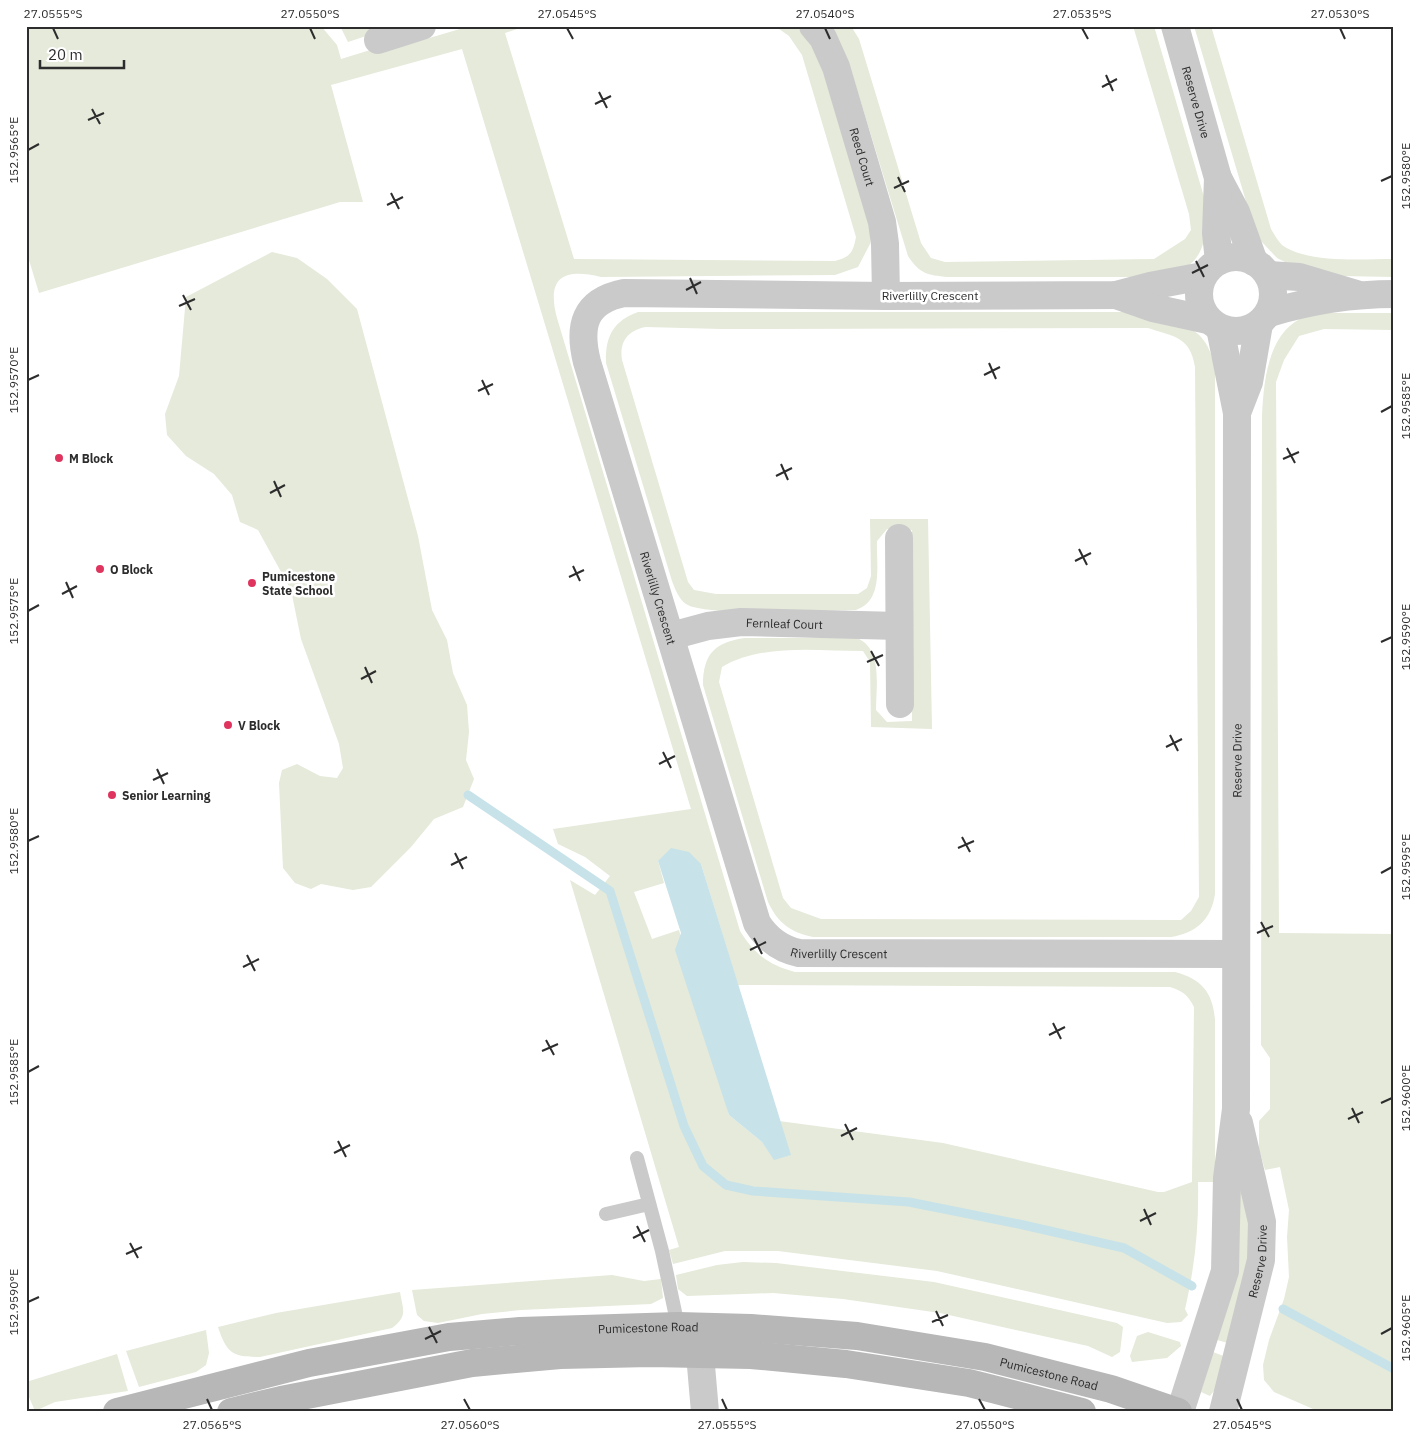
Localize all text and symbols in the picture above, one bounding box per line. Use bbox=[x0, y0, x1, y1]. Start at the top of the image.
text: 27.0555°S bbox=[23, 6, 83, 21]
text: 27.0550°S bbox=[280, 6, 340, 21]
text: 27.0545°S bbox=[537, 6, 597, 21]
text: 27.0540°S bbox=[795, 6, 855, 21]
text: 27.0535°S bbox=[1052, 6, 1112, 21]
text: 27.0530°S bbox=[1310, 6, 1370, 21]
scale bar bbox=[40, 38, 124, 70]
text: 20 m bbox=[48, 45, 83, 64]
street label: Reserve Drive bbox=[1179, 64, 1214, 140]
text: 152.9565°E bbox=[6, 117, 21, 183]
street label: Reed Court bbox=[847, 126, 878, 188]
text: 152.9580°E bbox=[1398, 143, 1413, 209]
street label: Riverlilly Crescent bbox=[882, 288, 978, 303]
text: 152.9570°E bbox=[6, 347, 21, 413]
text: 152.9585°E bbox=[1398, 373, 1413, 439]
place label: M Block bbox=[69, 451, 113, 466]
marker: M Block bbox=[53, 452, 65, 464]
street label: Riverlilly Crescent bbox=[637, 549, 680, 646]
place label: O Block bbox=[110, 562, 153, 577]
marker: O Block bbox=[94, 563, 106, 575]
place label: Pumicestone State School bbox=[262, 569, 335, 598]
marker: Pumicestone State School bbox=[246, 577, 258, 589]
text: 152.9575°E bbox=[6, 578, 21, 644]
text: 152.9590°E bbox=[1398, 604, 1413, 670]
street label: Fernleaf Court bbox=[746, 615, 823, 632]
place label: V Block bbox=[238, 718, 280, 733]
marker: V Block bbox=[222, 719, 234, 731]
street label: Reserve Drive bbox=[1229, 723, 1244, 798]
place label: Senior Learning bbox=[122, 788, 211, 803]
marker: Senior Learning bbox=[106, 789, 118, 801]
text: 152.9580°E bbox=[6, 808, 21, 874]
text: 152.9595°E bbox=[1398, 834, 1413, 900]
street label: Riverlilly Crescent bbox=[789, 944, 888, 961]
text: 152.9585°E bbox=[6, 1039, 21, 1105]
text: 152.9600°E bbox=[1398, 1065, 1413, 1131]
street label: Reserve Drive bbox=[1244, 1224, 1269, 1299]
text: 152.9590°E bbox=[6, 1269, 21, 1335]
text: 152.9605°E bbox=[1398, 1295, 1413, 1361]
street label: Pumicestone Road bbox=[598, 1318, 699, 1336]
street label: Pumicestone Road bbox=[998, 1354, 1100, 1393]
text: 27.0565°S bbox=[182, 1417, 242, 1432]
text: 27.0560°S bbox=[440, 1417, 500, 1432]
text: 27.0555°S bbox=[697, 1417, 757, 1432]
text: 27.0550°S bbox=[955, 1417, 1015, 1432]
text: 27.0545°S bbox=[1212, 1417, 1272, 1432]

